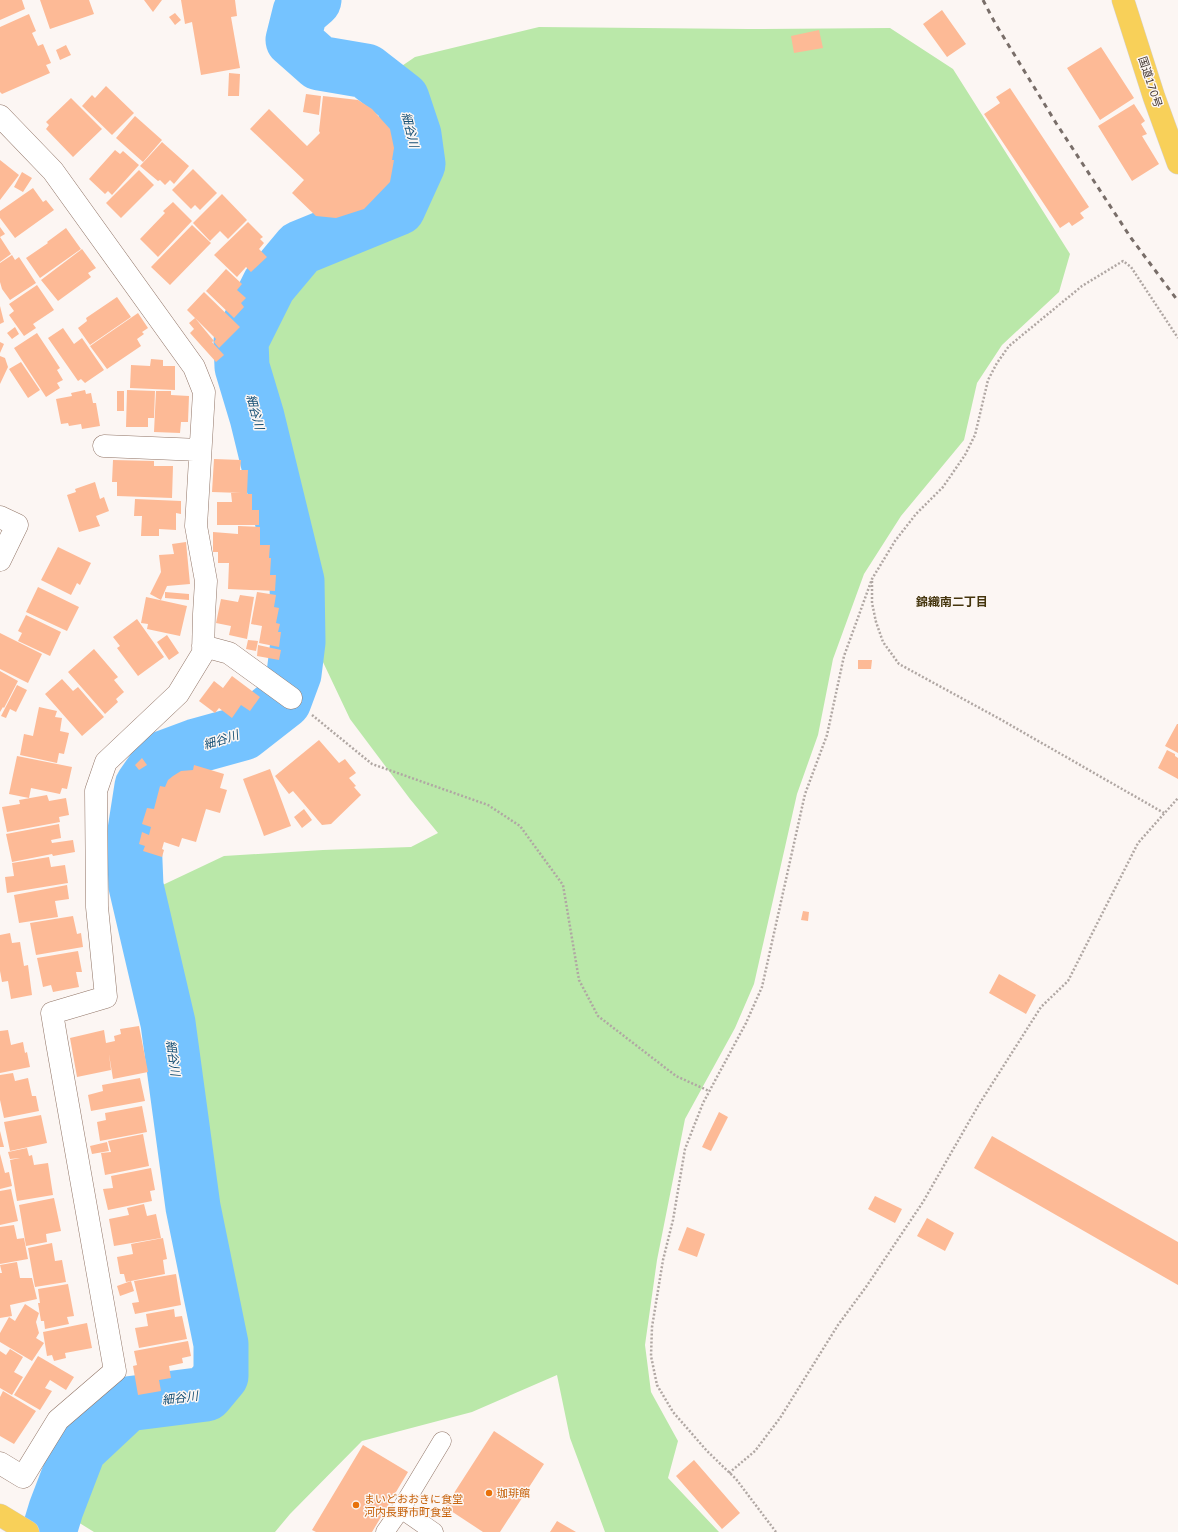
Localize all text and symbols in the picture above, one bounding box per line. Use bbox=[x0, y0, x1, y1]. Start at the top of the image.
street label: 国道170号 bbox=[1135, 55, 1165, 109]
water label: 細谷川 bbox=[398, 111, 423, 151]
water label: 細谷川 bbox=[243, 393, 268, 433]
district label: 錦織南二丁目 bbox=[915, 594, 988, 610]
water label: 細谷川 bbox=[201, 726, 242, 753]
water label: 細谷川 bbox=[163, 1039, 184, 1079]
water label: 細谷川 bbox=[161, 1388, 201, 1408]
place label: 珈琲館 bbox=[497, 1486, 530, 1501]
marker: 珈琲館 bbox=[484, 1488, 494, 1498]
place label: まいどおおきに食堂 河内長野市町食堂 bbox=[364, 1492, 463, 1520]
marker: まいどおおきに食堂 河内長野市町食堂 bbox=[351, 1500, 361, 1510]

